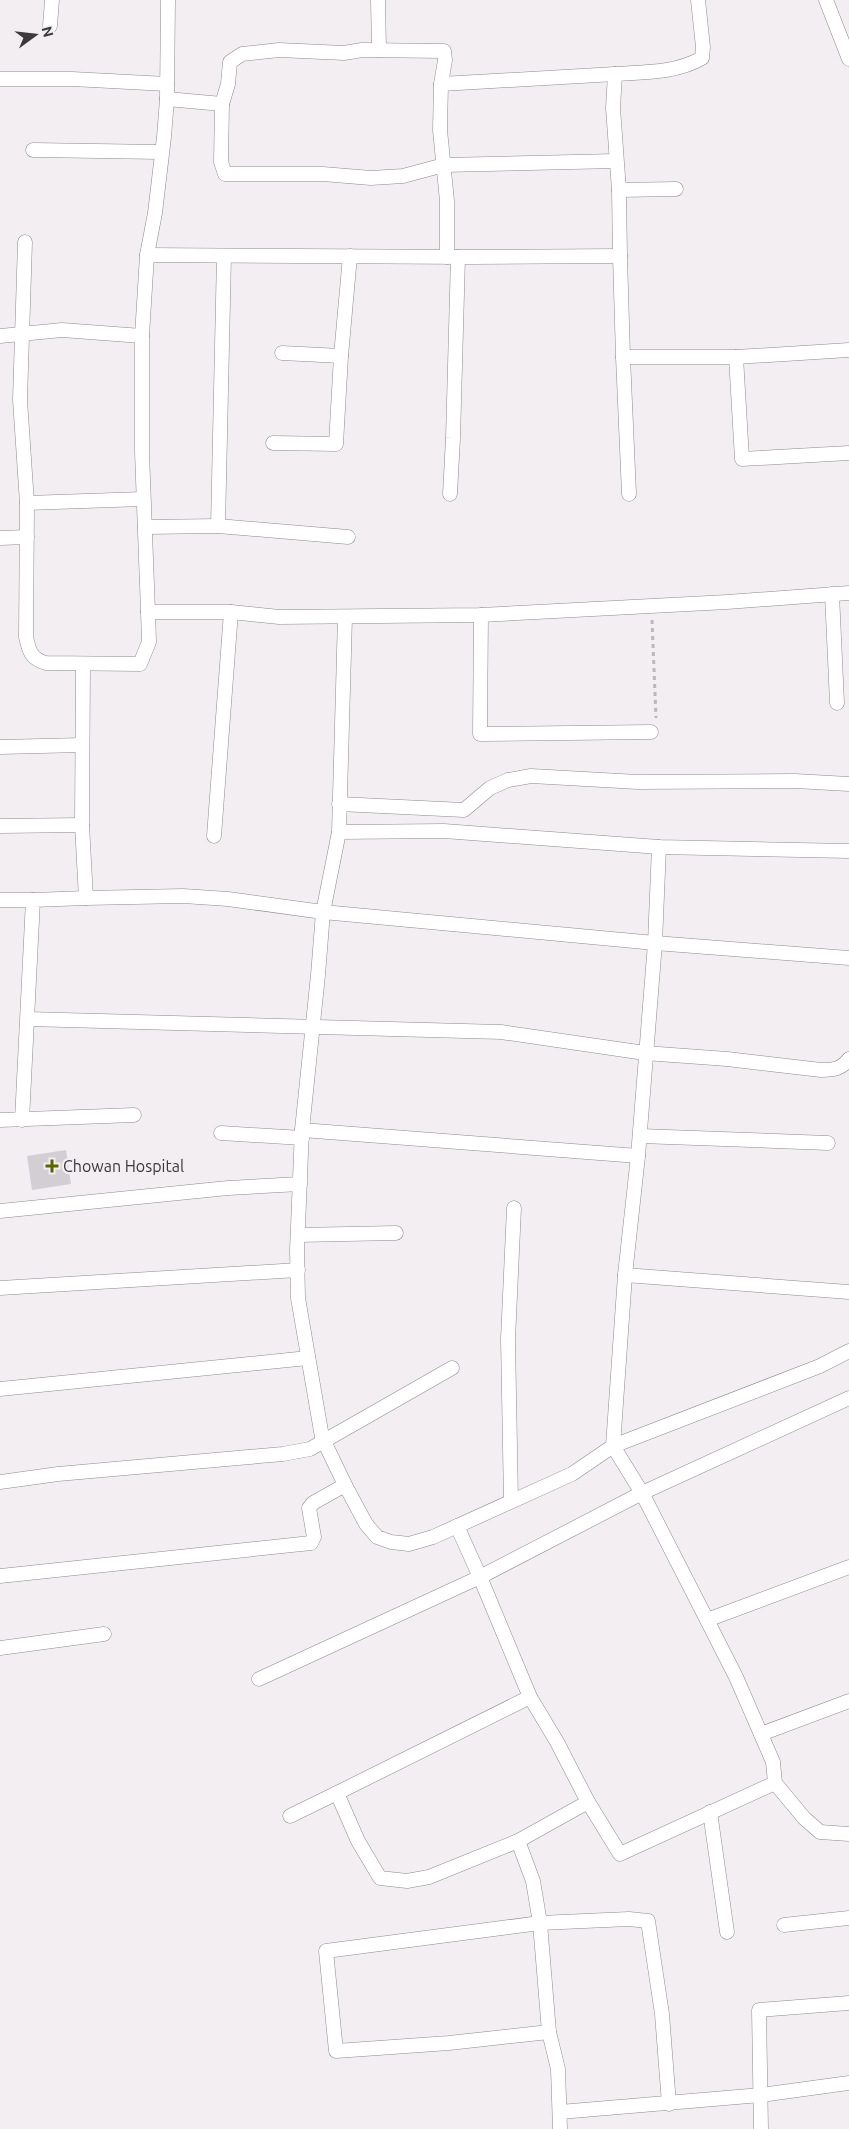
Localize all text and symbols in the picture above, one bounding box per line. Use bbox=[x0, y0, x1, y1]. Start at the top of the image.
north arrow bbox=[10, 10, 60, 60]
text: N bbox=[38, 25, 57, 39]
place label: Chowan Hospital bbox=[63, 1157, 184, 1175]
marker: Chowan Hospital bbox=[45, 1159, 59, 1173]

